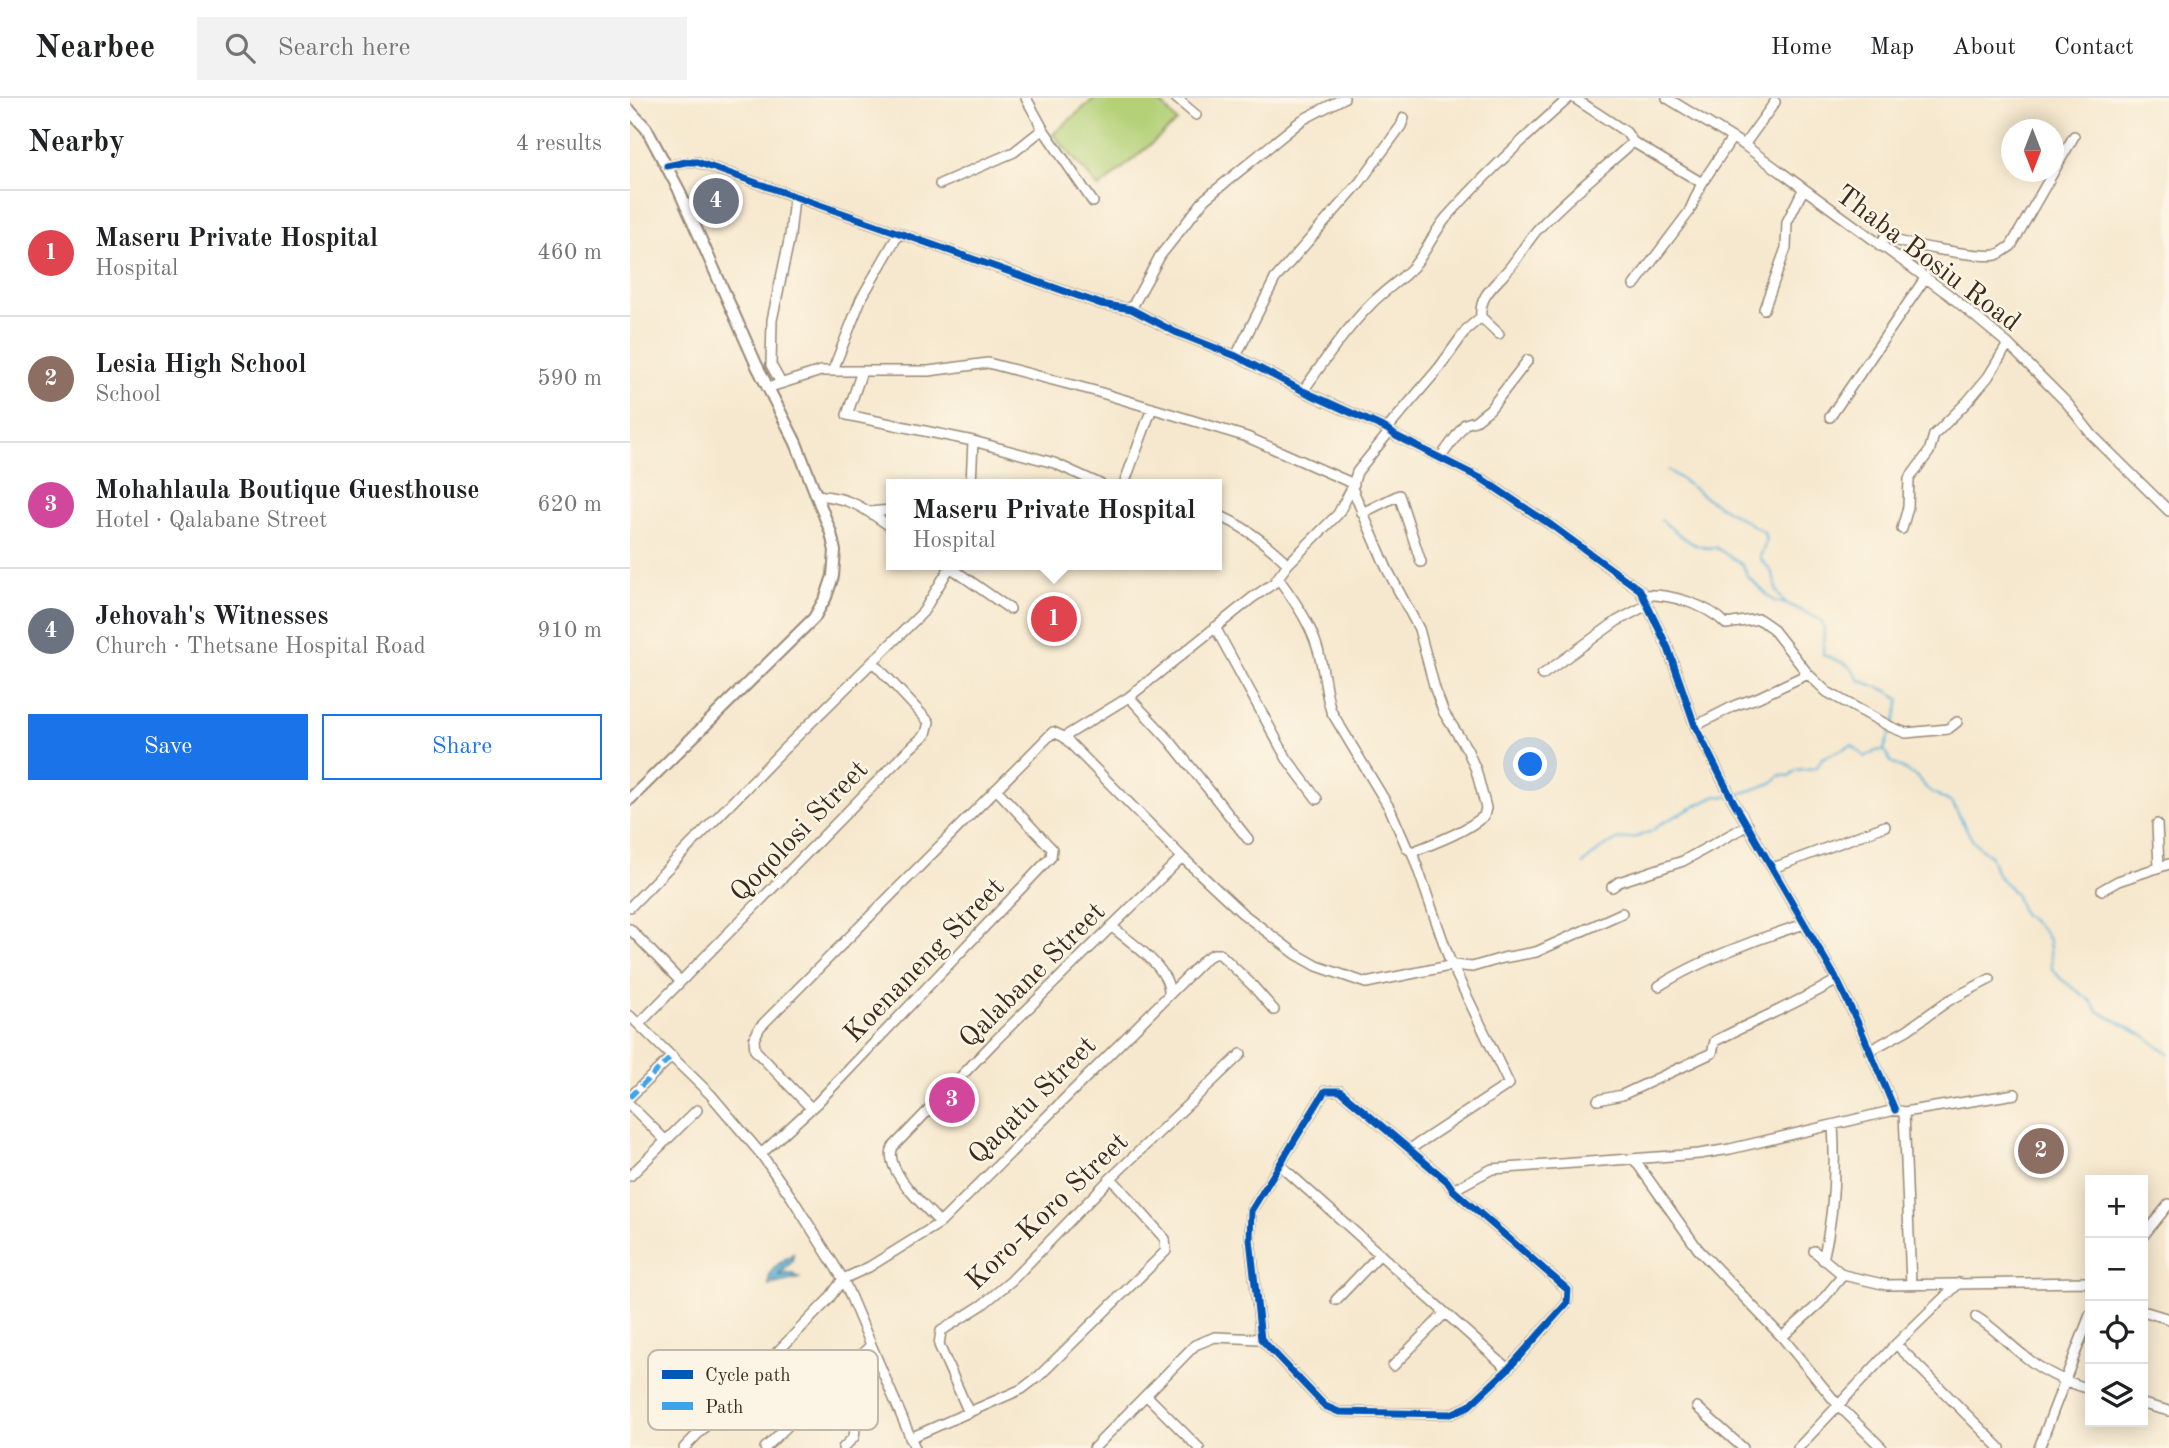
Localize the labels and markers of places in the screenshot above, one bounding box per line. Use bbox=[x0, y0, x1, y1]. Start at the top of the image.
pin: 4 bbox=[693, 175, 739, 227]
pin: 1 bbox=[1031, 593, 1077, 645]
pin: 3 bbox=[929, 1074, 975, 1126]
pin: 2 bbox=[2018, 1125, 2064, 1177]

